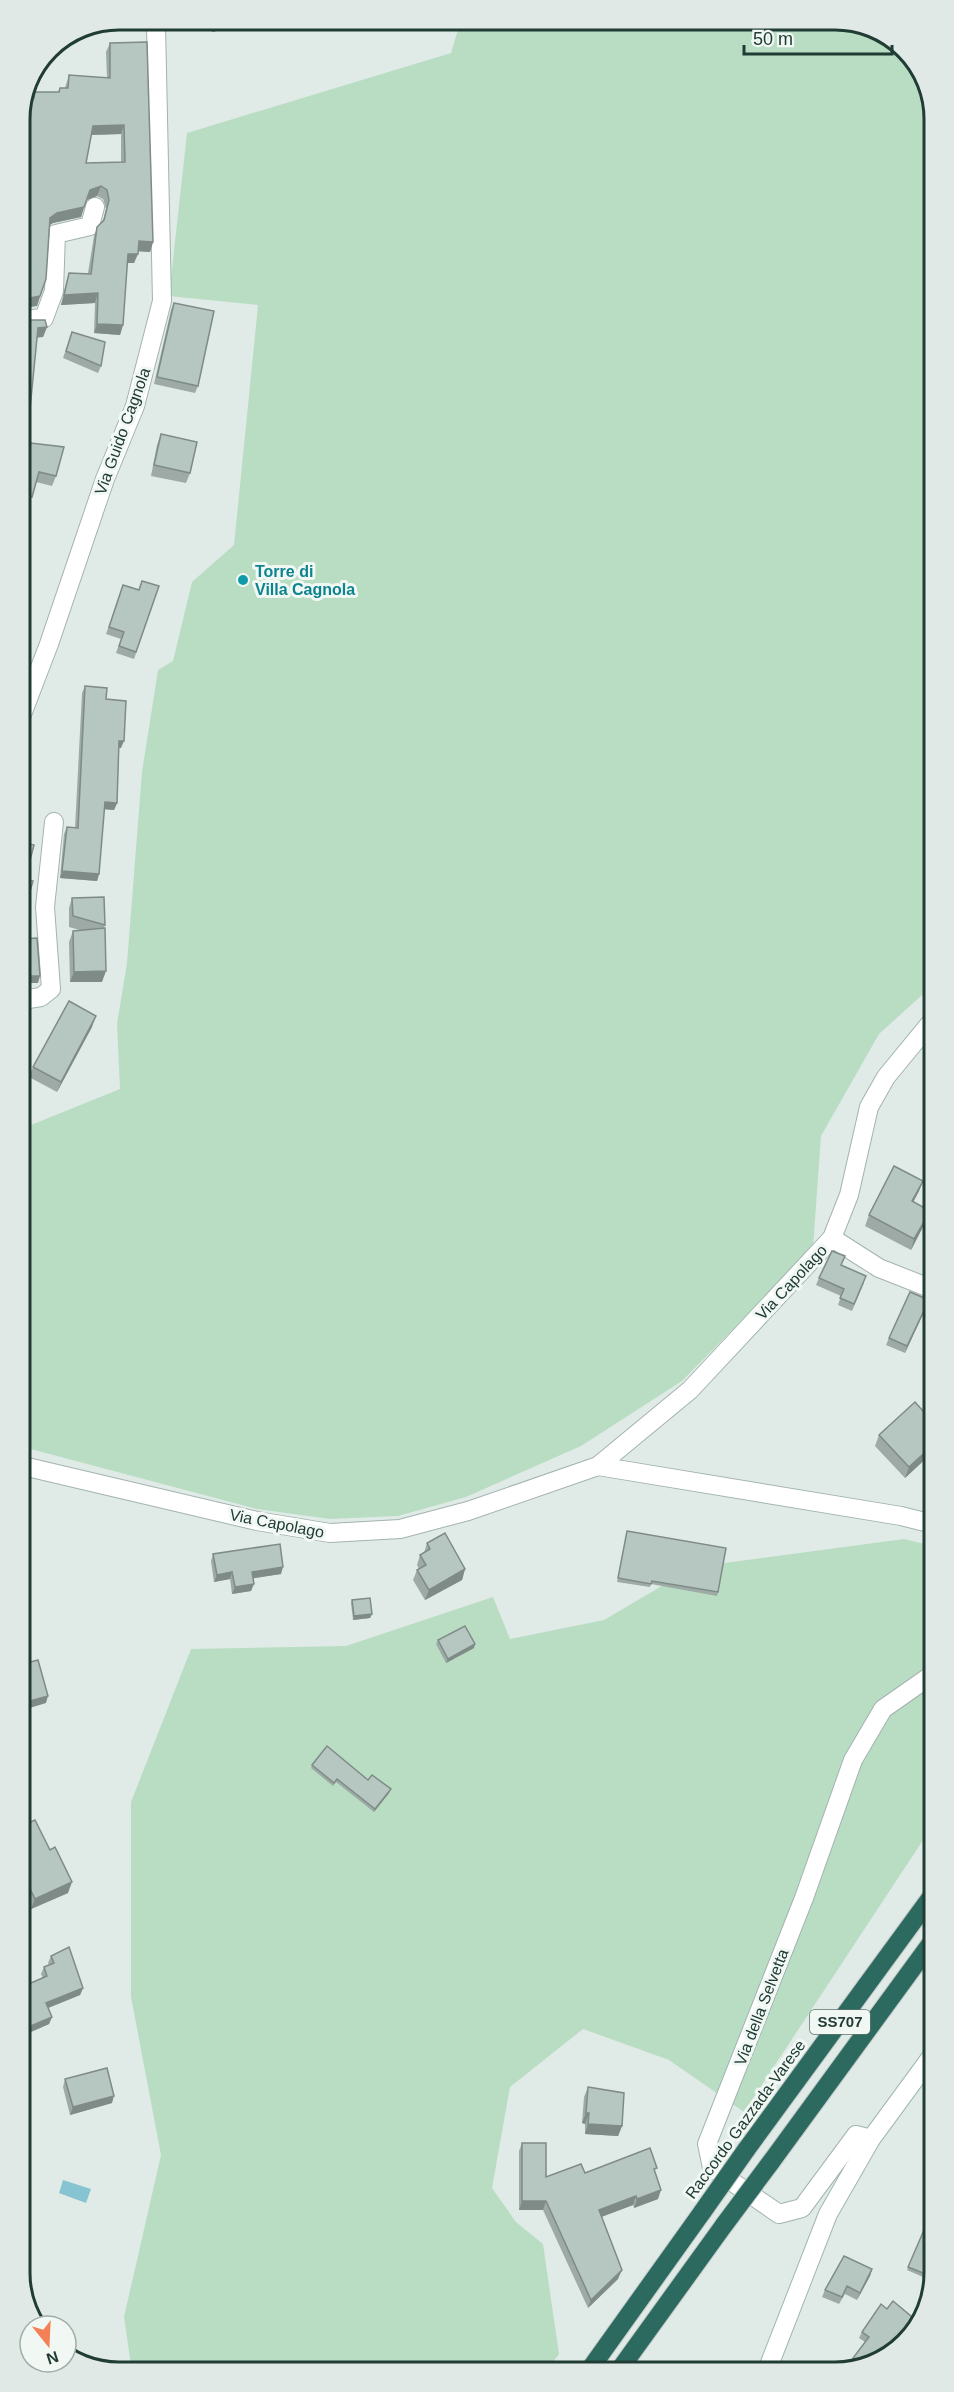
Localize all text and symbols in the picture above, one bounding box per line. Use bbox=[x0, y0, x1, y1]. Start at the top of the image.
scale bar bbox=[744, 18, 892, 56]
text: 50 m bbox=[753, 29, 793, 49]
street label: Via Guido Cagnola bbox=[92, 365, 153, 497]
place label: Torre di Villa Cagnola bbox=[255, 563, 355, 598]
marker: Torre di Villa Cagnola bbox=[236, 573, 250, 587]
street label: Via Capolago bbox=[752, 1241, 830, 1323]
street label: Via Capolago bbox=[228, 1506, 326, 1541]
street label: Via della Selvetta bbox=[731, 1946, 792, 2068]
road number: SS707 bbox=[810, 2010, 870, 2034]
street label: Raccordo Gazzada-Varese bbox=[682, 2037, 809, 2202]
north arrow bbox=[18, 2314, 78, 2374]
text: N bbox=[44, 2348, 61, 2368]

